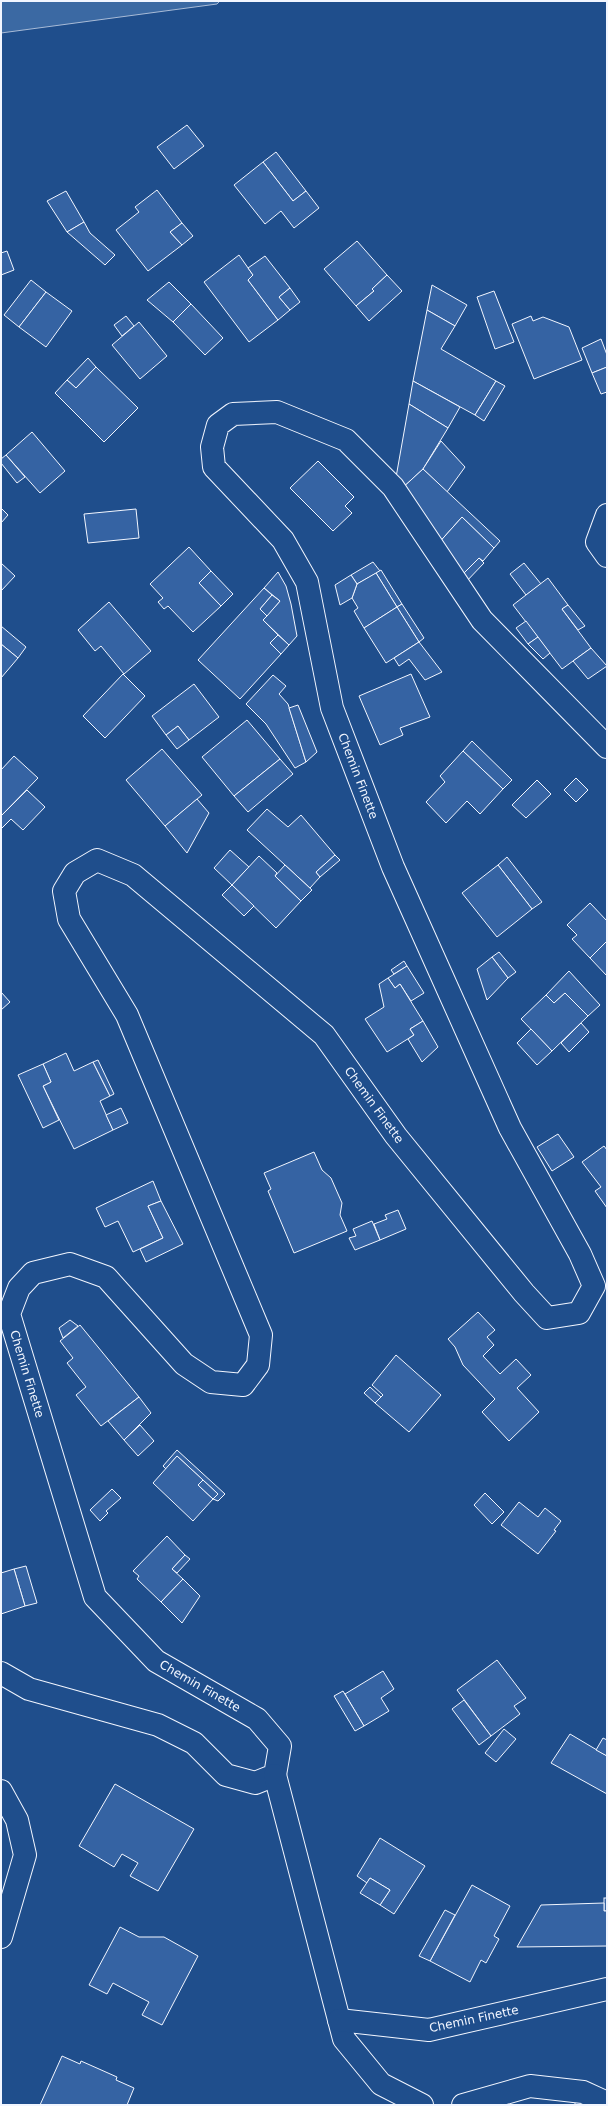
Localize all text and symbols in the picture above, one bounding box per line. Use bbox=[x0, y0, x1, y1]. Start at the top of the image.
street label: Chemin Finette bbox=[335, 731, 381, 821]
street label: Chemin Finette bbox=[342, 1064, 406, 1146]
street label: Chemin Finette bbox=[7, 1328, 47, 1420]
street label: Chemin Finette bbox=[157, 1657, 243, 1715]
street label: Chemin Finette bbox=[428, 2003, 520, 2035]

